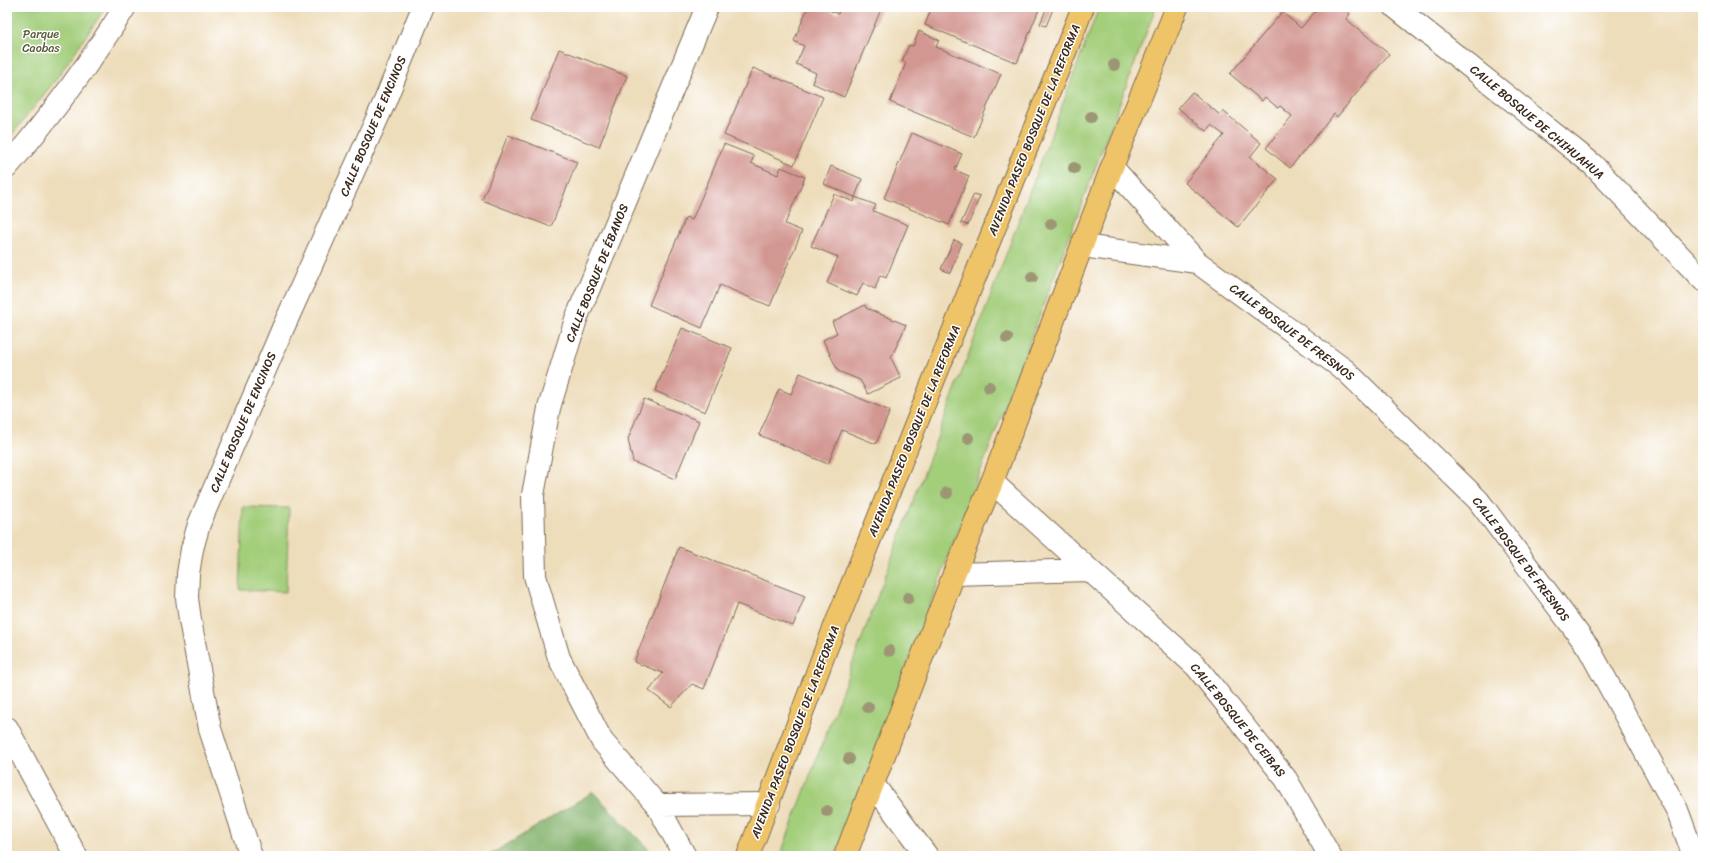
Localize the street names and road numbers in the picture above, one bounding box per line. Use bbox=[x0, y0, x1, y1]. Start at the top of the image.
street label: AVENIDA PASEO BOSQUE DE LA REFORMA bbox=[981, 21, 1087, 240]
street label: CALLE BOSQUE DE ENCINOS bbox=[333, 52, 413, 200]
street label: CALLE BOSQUE DE CHIHUAHUA bbox=[1465, 59, 1609, 185]
street label: CALLE BOSQUE DE ÉBANOS bbox=[559, 200, 635, 346]
street label: CALLE BOSQUE DE FRESNOS bbox=[1225, 277, 1360, 387]
street label: AVENIDA PASEO BOSQUE DE LA REFORMA bbox=[861, 322, 967, 541]
street label: CALLE BOSQUE DE ENCINOS bbox=[203, 348, 283, 496]
street label: CALLE BOSQUE DE FRESNOS bbox=[1466, 492, 1576, 627]
street label: AVENIDA PASEO BOSQUE DE LA REFORMA bbox=[744, 622, 846, 842]
street label: CALLE BOSQUE DE CEIBAS bbox=[1185, 658, 1292, 783]

